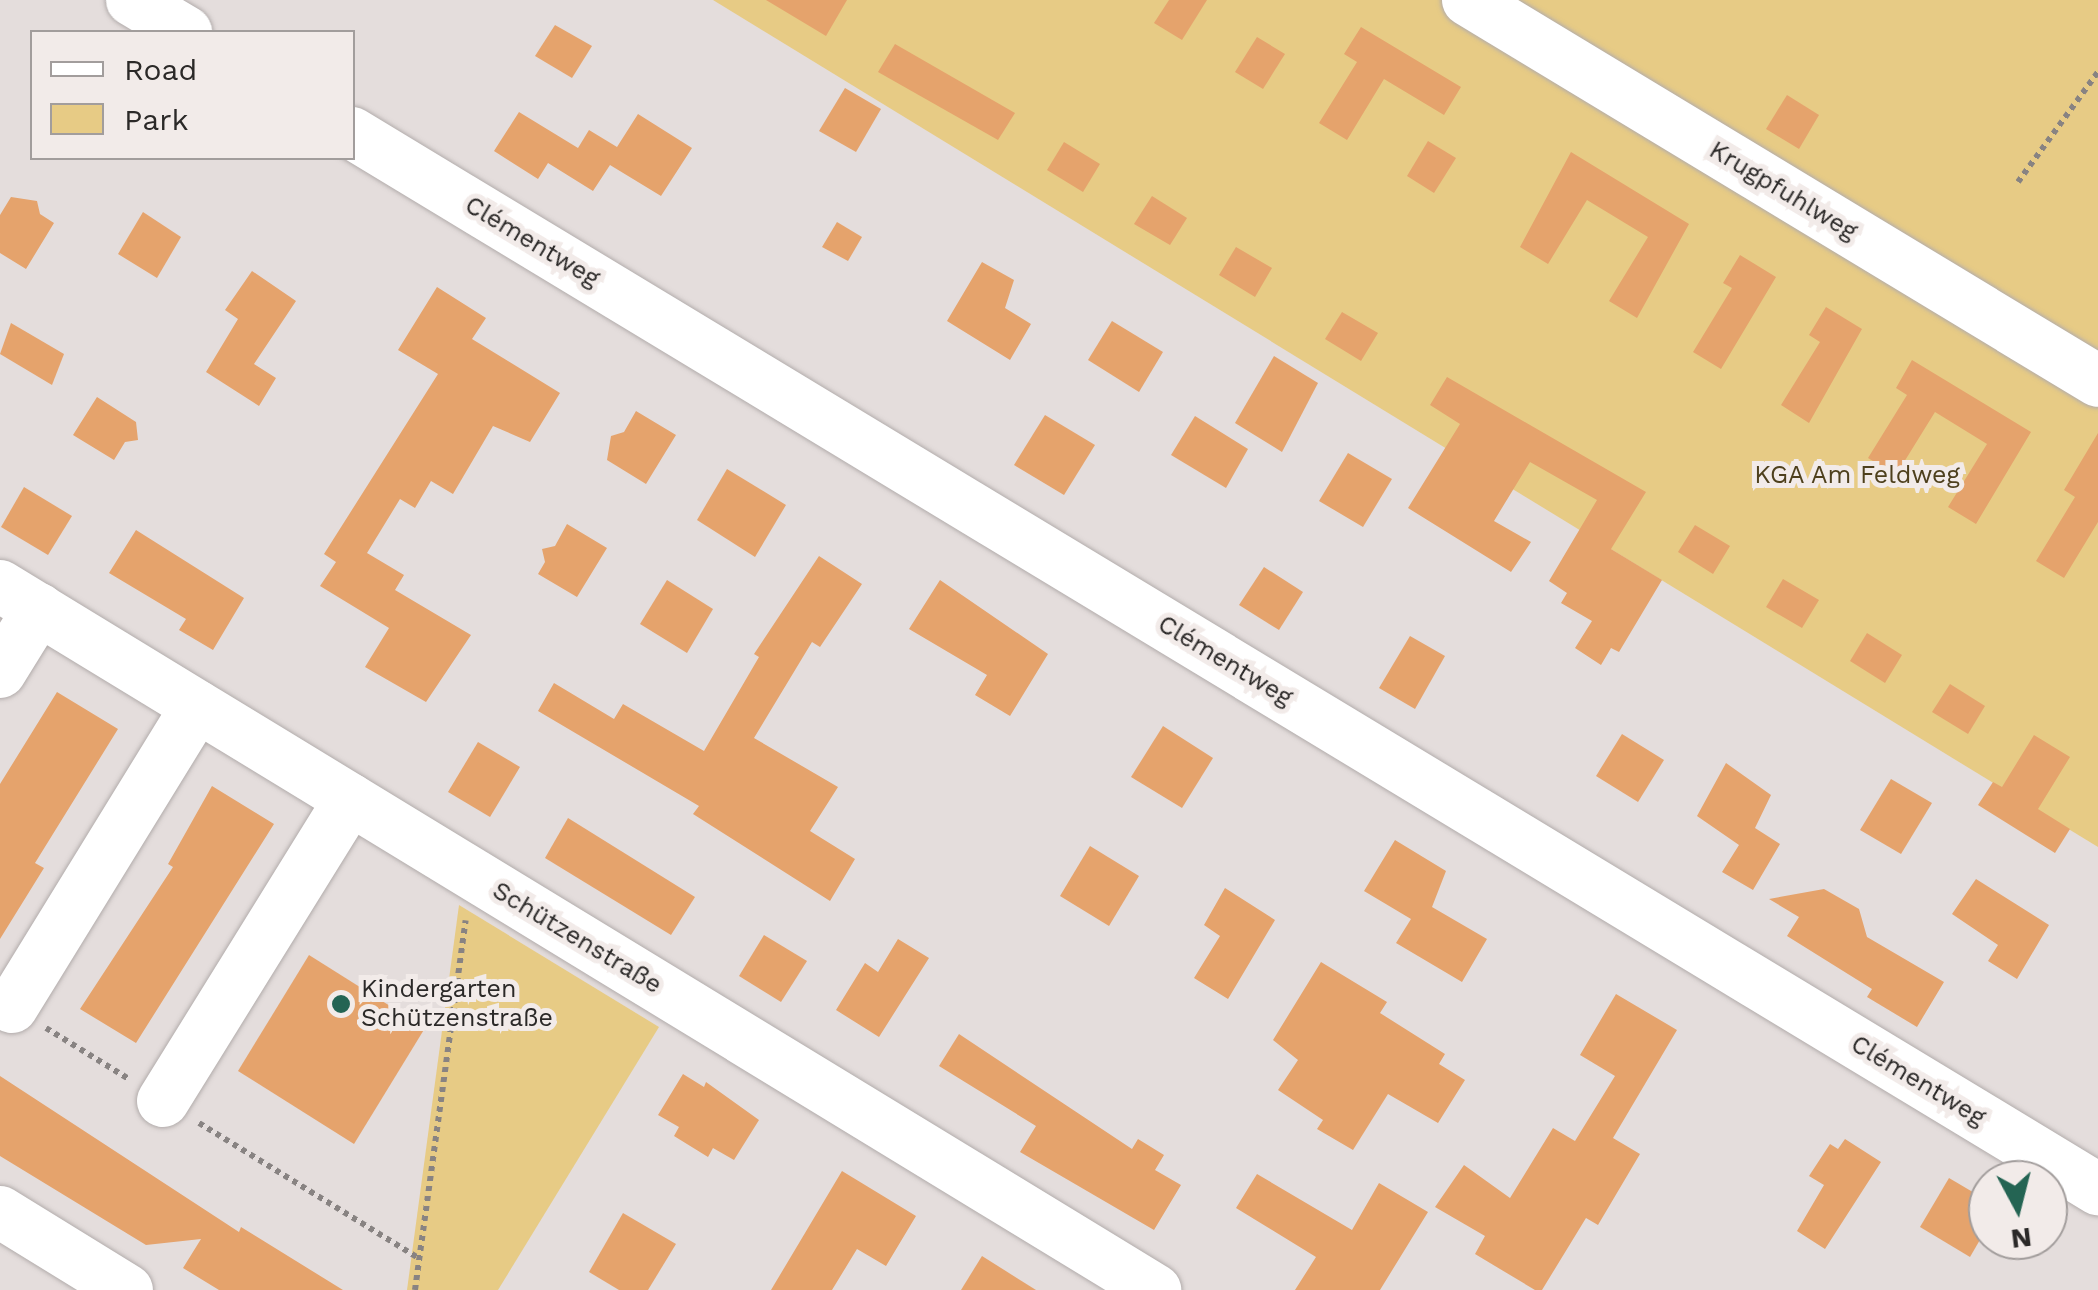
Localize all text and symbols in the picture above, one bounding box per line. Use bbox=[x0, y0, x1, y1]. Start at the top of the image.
legend bbox=[30, 30, 355, 160]
text: Road bbox=[124, 52, 197, 87]
text: Park bbox=[124, 102, 189, 137]
street label: Krugpfuhlweg bbox=[1704, 135, 1862, 247]
street label: Clémentweg bbox=[459, 190, 605, 294]
park label: KGA Am Feldweg bbox=[1753, 460, 1961, 490]
street label: Clémentweg bbox=[1152, 609, 1298, 713]
street label: Schützenstraße bbox=[487, 876, 667, 1000]
place label: Kindergarten Schützenstraße bbox=[361, 975, 553, 1034]
marker: Kindergarten Schützenstraße bbox=[330, 993, 352, 1015]
street label: Clémentweg bbox=[1845, 1029, 1991, 1133]
north arrow bbox=[1968, 1160, 2068, 1260]
text: N bbox=[2009, 1221, 2034, 1256]

